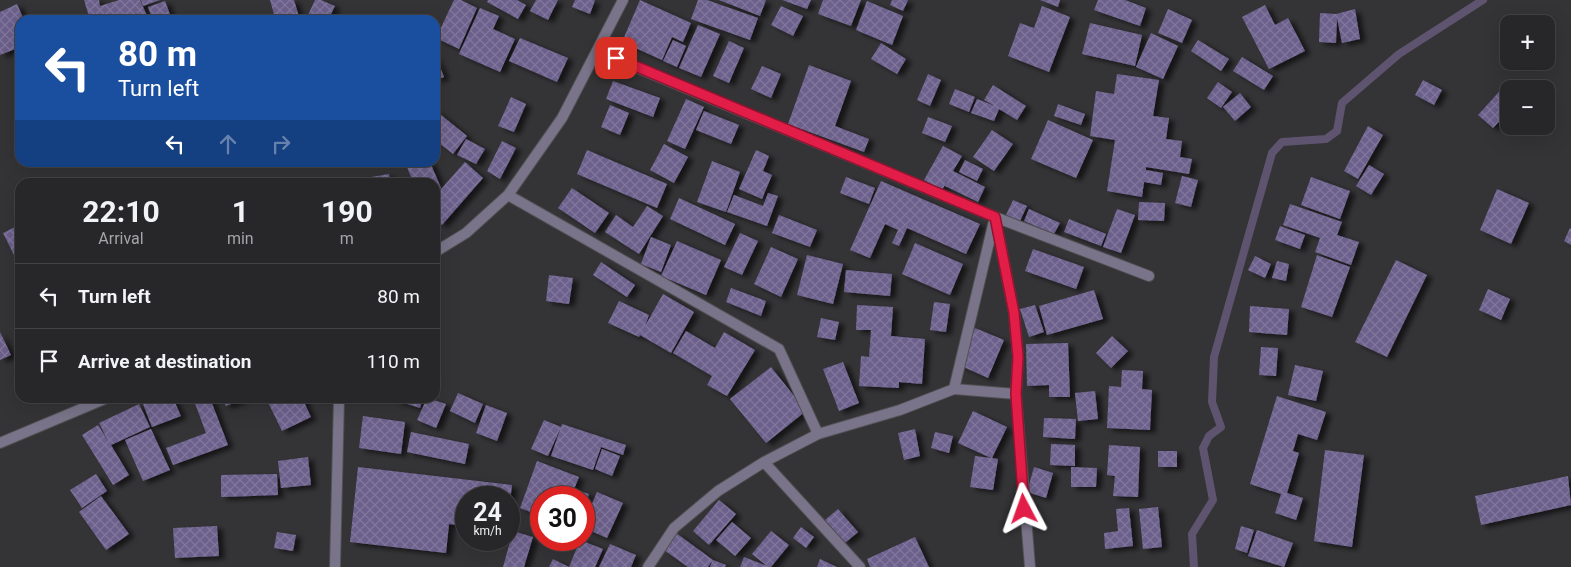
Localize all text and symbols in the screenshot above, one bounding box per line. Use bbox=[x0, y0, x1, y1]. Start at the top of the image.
map controls bbox=[1500, 15, 1555, 135]
button: + bbox=[1500, 15, 1555, 70]
text: 80 m bbox=[118, 34, 197, 75]
icon: left bbox=[35, 35, 100, 100]
pin bbox=[595, 37, 637, 79]
icon: arrive bbox=[602, 44, 630, 72]
text: Turn left bbox=[118, 76, 199, 101]
button: − bbox=[1500, 80, 1555, 135]
icon: left bbox=[161, 130, 189, 158]
icon: ahead bbox=[214, 130, 242, 158]
icon: right bbox=[267, 130, 295, 158]
text: 22:10 bbox=[82, 194, 160, 229]
text: 1 bbox=[232, 194, 249, 229]
text: 190 bbox=[321, 194, 373, 229]
text: Arrival bbox=[98, 229, 144, 248]
text: min bbox=[227, 229, 254, 248]
text: m bbox=[340, 229, 354, 248]
icon: left bbox=[35, 282, 63, 310]
text: Turn left bbox=[78, 285, 151, 308]
text: 80 m bbox=[377, 285, 420, 308]
icon: arrive bbox=[35, 347, 63, 375]
text: Arrive at destination bbox=[78, 350, 251, 373]
text: 110 m bbox=[367, 350, 420, 373]
position arrow bbox=[997, 482, 1049, 534]
speed limit sign: 30 bbox=[530, 486, 595, 551]
text: 24 bbox=[473, 498, 502, 527]
text: km/h bbox=[473, 524, 502, 538]

